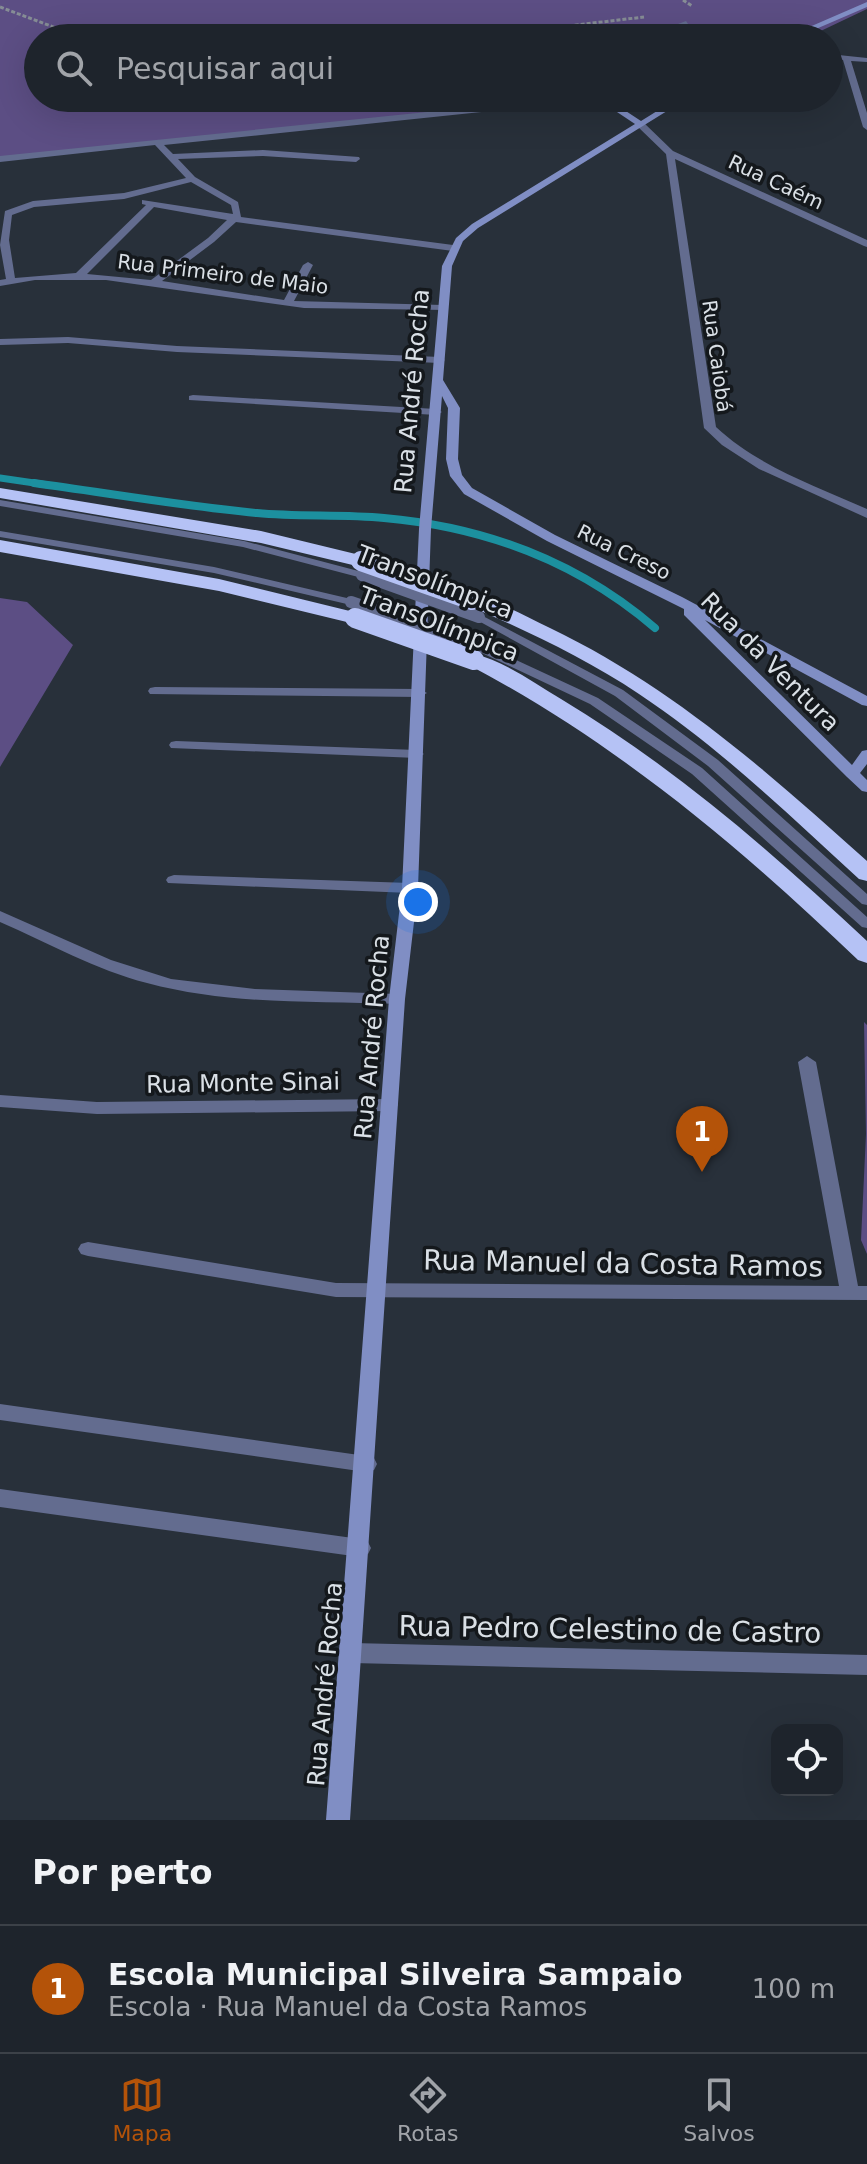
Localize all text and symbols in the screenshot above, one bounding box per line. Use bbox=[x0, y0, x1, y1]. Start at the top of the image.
search box bbox=[24, 24, 843, 112]
icon: search bbox=[52, 46, 96, 90]
text: Pesquisar aqui bbox=[116, 51, 334, 86]
street label: Rua Caém bbox=[725, 150, 827, 214]
street label: Rua Primeiro de Maio bbox=[116, 249, 330, 299]
street label: Rua André Rocha bbox=[389, 288, 435, 494]
street label: Rua Caiobá bbox=[697, 298, 737, 414]
street label: Rua Creso bbox=[573, 519, 675, 585]
street label: Transolímpica bbox=[352, 539, 517, 625]
street label: TransOlímpica bbox=[354, 580, 523, 667]
street label: Rua da Ventura bbox=[695, 587, 845, 737]
your location bbox=[398, 882, 438, 922]
street label: Rua André Rocha bbox=[349, 934, 395, 1140]
street label: Rua Monte Sinai bbox=[146, 1067, 340, 1099]
pin: 1 bbox=[676, 1106, 728, 1172]
street label: Rua Manuel da Costa Ramos bbox=[423, 1244, 823, 1283]
street label: Rua André Rocha bbox=[302, 1581, 348, 1787]
street label: Rua Pedro Celestino de Castro bbox=[398, 1609, 822, 1650]
map controls bbox=[771, 1724, 843, 1796]
button: locate bbox=[771, 1724, 843, 1796]
text: Por perto bbox=[32, 1852, 213, 1892]
text: Escola Municipal Silveira Sampaio bbox=[108, 1957, 683, 1992]
text: 1 bbox=[49, 1974, 67, 2004]
text: 100 m bbox=[752, 1974, 835, 2004]
text: Escola · Rua Manuel da Costa Ramos bbox=[108, 1992, 587, 2022]
tab: Mapa bbox=[112, 2073, 172, 2146]
tab: Rotas bbox=[397, 2073, 458, 2146]
tab: Salvos bbox=[683, 2073, 755, 2146]

